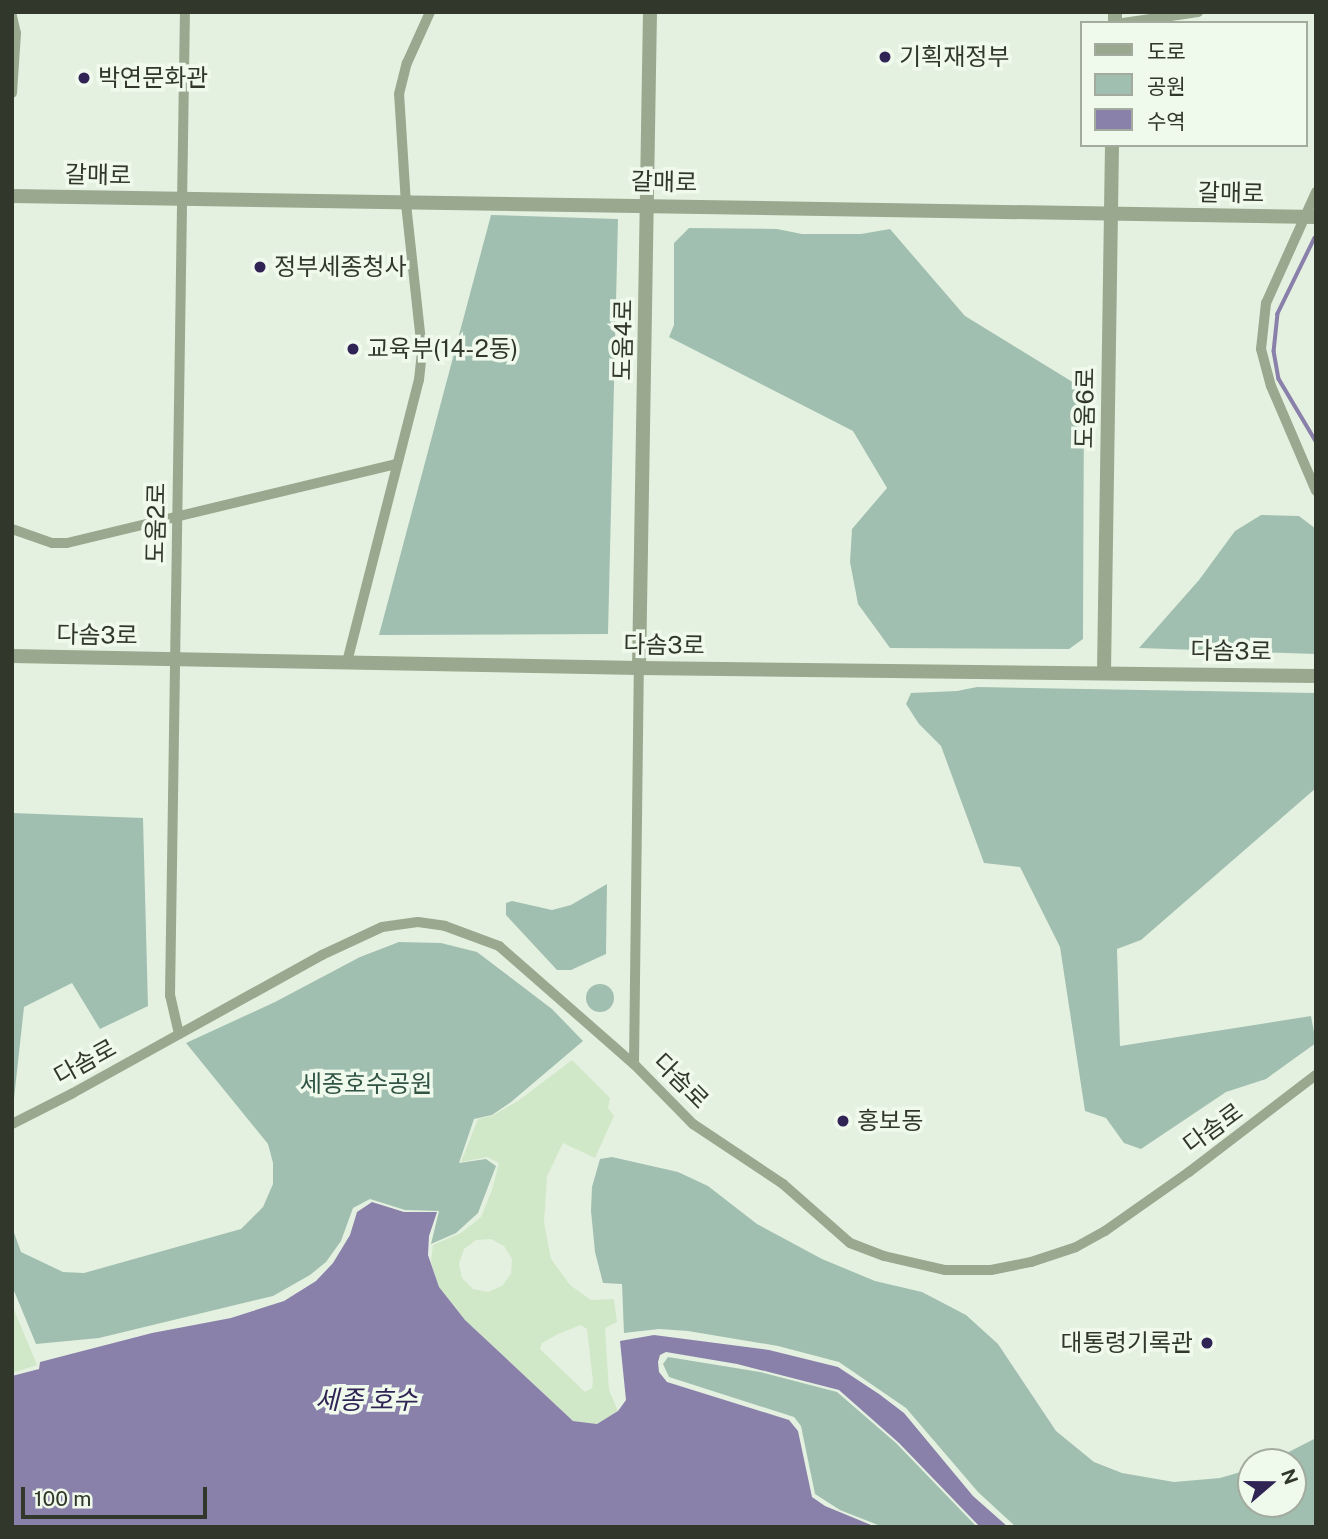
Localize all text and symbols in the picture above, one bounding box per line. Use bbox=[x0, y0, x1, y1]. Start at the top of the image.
legend bbox=[1080, 21, 1307, 147]
text: 도로 bbox=[1147, 39, 1186, 64]
place label: 기획재정부 bbox=[899, 43, 1009, 71]
marker: 기획재정부 bbox=[877, 49, 893, 65]
place label: 박연문화관 bbox=[98, 64, 208, 92]
marker: 박연문화관 bbox=[76, 70, 92, 86]
text: 공원 bbox=[1147, 74, 1186, 99]
text: 수역 bbox=[1147, 109, 1186, 134]
street label: 갈매로 bbox=[65, 160, 131, 190]
street label: 갈매로 bbox=[631, 167, 697, 197]
street label: 갈매로 bbox=[1198, 178, 1264, 208]
place label: 정부세종청사 bbox=[274, 253, 406, 281]
marker: 정부세종청사 bbox=[252, 259, 268, 275]
street label: 도움4로 bbox=[608, 299, 638, 381]
place label: 교육부(14-2동) bbox=[367, 335, 518, 363]
marker: 교육부(14-2동) bbox=[345, 341, 361, 357]
street label: 도움6로 bbox=[1070, 367, 1100, 449]
street label: 도움2로 bbox=[141, 482, 171, 564]
street label: 다솜3로 bbox=[56, 620, 138, 650]
street label: 다솜3로 bbox=[623, 630, 705, 660]
street label: 다솜3로 bbox=[1190, 636, 1272, 666]
street label: 다솜로 bbox=[49, 1033, 121, 1091]
street label: 다솜로 bbox=[647, 1047, 715, 1115]
park label: 세종호수공원 bbox=[300, 1070, 432, 1098]
street label: 다솜로 bbox=[1178, 1097, 1248, 1159]
place label: 홍보동 bbox=[857, 1107, 923, 1135]
marker: 홍보동 bbox=[835, 1113, 851, 1129]
place label: 대통령기록관 bbox=[1061, 1329, 1193, 1357]
marker: 대통령기록관 bbox=[1199, 1335, 1215, 1351]
water label: 세종 호수 bbox=[315, 1384, 417, 1416]
north arrow bbox=[1237, 1448, 1307, 1518]
text: N bbox=[1277, 1466, 1303, 1487]
scale bar bbox=[24, 1472, 210, 1516]
text: 100 m bbox=[34, 1486, 91, 1511]

